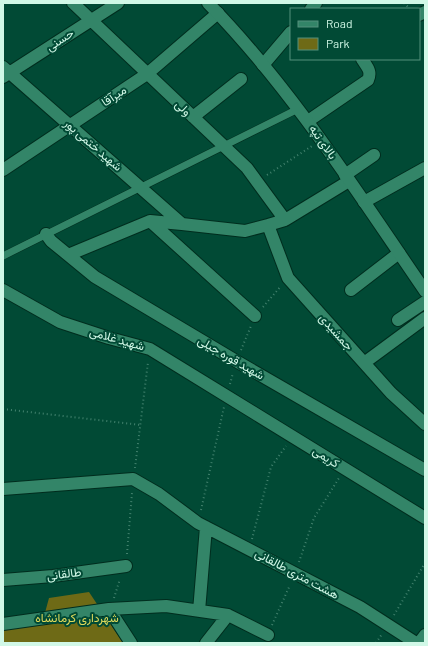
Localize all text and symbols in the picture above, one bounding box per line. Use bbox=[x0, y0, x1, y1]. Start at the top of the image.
legend bbox=[290, 8, 420, 60]
text: Road bbox=[326, 16, 353, 30]
street label: حسنی bbox=[43, 25, 77, 55]
text: Park bbox=[326, 36, 350, 50]
street label: میرآقا bbox=[98, 82, 130, 110]
street label: ولی bbox=[171, 96, 195, 120]
street label: شهید ختمی پور bbox=[60, 115, 125, 175]
street label: بالای تپه bbox=[305, 122, 341, 162]
street label: جمشیدی bbox=[315, 310, 357, 354]
street label: شهید غلامی bbox=[88, 324, 146, 354]
street label: شهید قوره جیلی bbox=[195, 332, 267, 384]
street label: کریمی bbox=[310, 443, 342, 471]
street label: هشت متری طالقانی bbox=[252, 545, 342, 603]
street label: طالقانی bbox=[46, 564, 82, 584]
park label: شهرداری کرمانشاه bbox=[35, 610, 119, 626]

